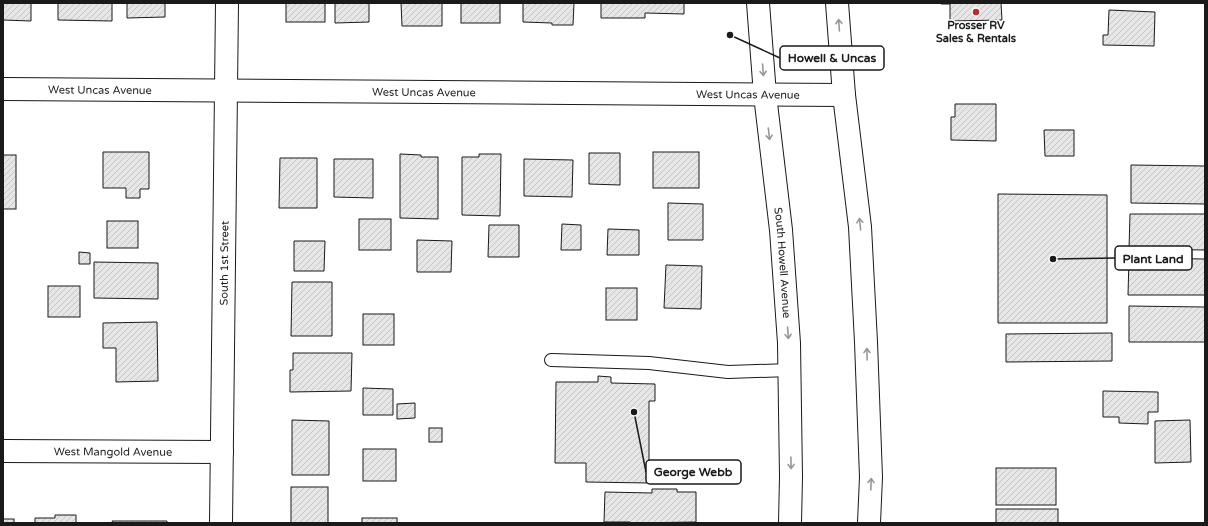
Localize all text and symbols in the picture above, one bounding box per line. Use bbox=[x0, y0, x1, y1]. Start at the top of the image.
marker: Prosser RV Sales & Rentals bbox=[971, 7, 981, 17]
one-way arrow bbox=[835, 19, 842, 32]
place label: Prosser RV Sales & Rentals bbox=[936, 19, 1017, 45]
callout: Howell & Uncas bbox=[780, 46, 884, 70]
text: Howell & Uncas bbox=[788, 51, 876, 65]
one-way arrow bbox=[759, 63, 766, 76]
street label: West Uncas Avenue bbox=[48, 83, 152, 97]
street label: West Uncas Avenue bbox=[372, 86, 476, 99]
street label: West Uncas Avenue bbox=[696, 88, 800, 102]
one-way arrow bbox=[765, 127, 773, 140]
street label: South Howell Avenue bbox=[771, 207, 793, 319]
one-way arrow bbox=[856, 218, 863, 231]
street label: South 1st Street bbox=[218, 221, 231, 305]
callout: Plant Land bbox=[1115, 246, 1192, 270]
text: Plant Land bbox=[1122, 252, 1184, 266]
one-way arrow bbox=[785, 326, 792, 339]
one-way arrow bbox=[863, 348, 870, 361]
street label: West Mangold Avenue bbox=[54, 445, 172, 459]
one-way arrow bbox=[787, 456, 795, 469]
callout: George Webb bbox=[646, 460, 741, 484]
text: George Webb bbox=[654, 465, 733, 480]
one-way arrow bbox=[867, 478, 874, 491]

